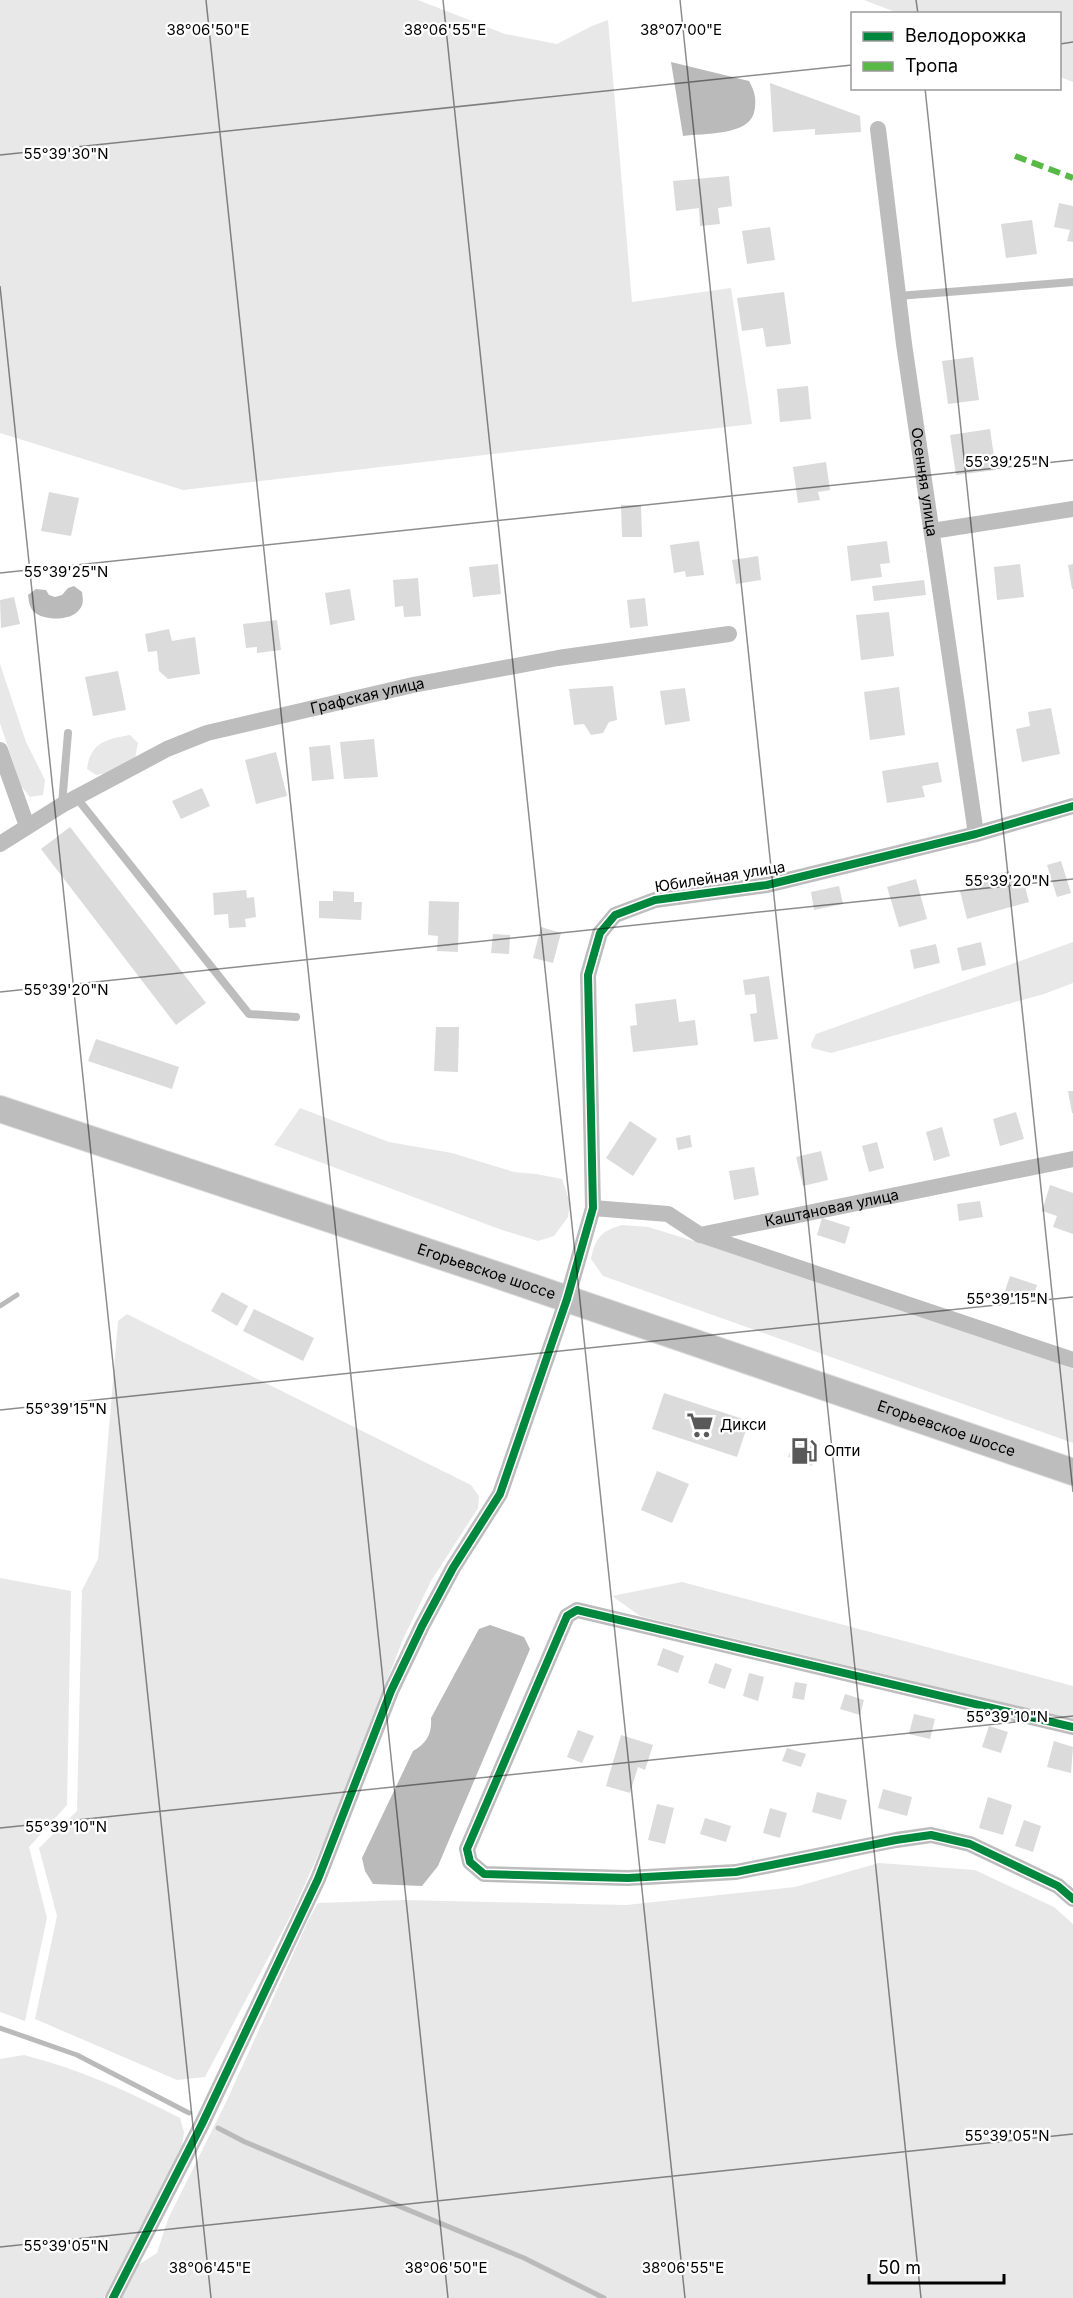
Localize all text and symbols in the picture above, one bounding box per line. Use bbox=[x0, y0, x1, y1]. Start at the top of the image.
legend bbox=[851, 12, 1061, 90]
text: 38°06'50"E bbox=[166, 20, 250, 39]
text: 38°06'55"E bbox=[404, 20, 486, 39]
text: 38°07'00"E bbox=[640, 20, 722, 39]
text: Велодорожка bbox=[905, 25, 1026, 46]
text: Тропа bbox=[905, 55, 958, 76]
text: 55°39'30"N bbox=[23, 144, 109, 163]
street label: Осенняя улица bbox=[907, 426, 942, 538]
text: 55°39'25"N bbox=[965, 452, 1049, 471]
text: 55°39'25"N bbox=[24, 562, 108, 581]
street label: Графская улица bbox=[308, 673, 426, 718]
street label: Юбилейная улица bbox=[653, 857, 786, 896]
text: 55°39'20"N bbox=[964, 871, 1050, 890]
text: 55°39'20"N bbox=[23, 980, 109, 999]
street label: Каштановая улица bbox=[763, 1185, 900, 1231]
street label: Егорьевское шоссе bbox=[415, 1239, 558, 1303]
text: 55°39'15"N bbox=[966, 1289, 1048, 1308]
street label: Егорьевское шоссе bbox=[875, 1396, 1018, 1461]
text: 55°39'15"N bbox=[25, 1399, 107, 1418]
supermarket icon: Дикси bbox=[685, 1410, 715, 1440]
place label: Дикси bbox=[720, 1415, 766, 1434]
fuel station icon: Опти bbox=[789, 1436, 819, 1466]
place label: Опти bbox=[824, 1441, 860, 1460]
text: 55°39'10"N bbox=[966, 1707, 1048, 1726]
text: 55°39'10"N bbox=[25, 1817, 107, 1836]
text: 55°39'05"N bbox=[964, 2126, 1050, 2145]
text: 55°39'05"N bbox=[23, 2236, 109, 2255]
scale bar bbox=[869, 2247, 1004, 2285]
text: 50 m bbox=[878, 2257, 921, 2278]
text: 38°06'45"E bbox=[169, 2258, 251, 2277]
text: 38°06'50"E bbox=[404, 2258, 488, 2277]
text: 38°06'55"E bbox=[642, 2258, 724, 2277]

